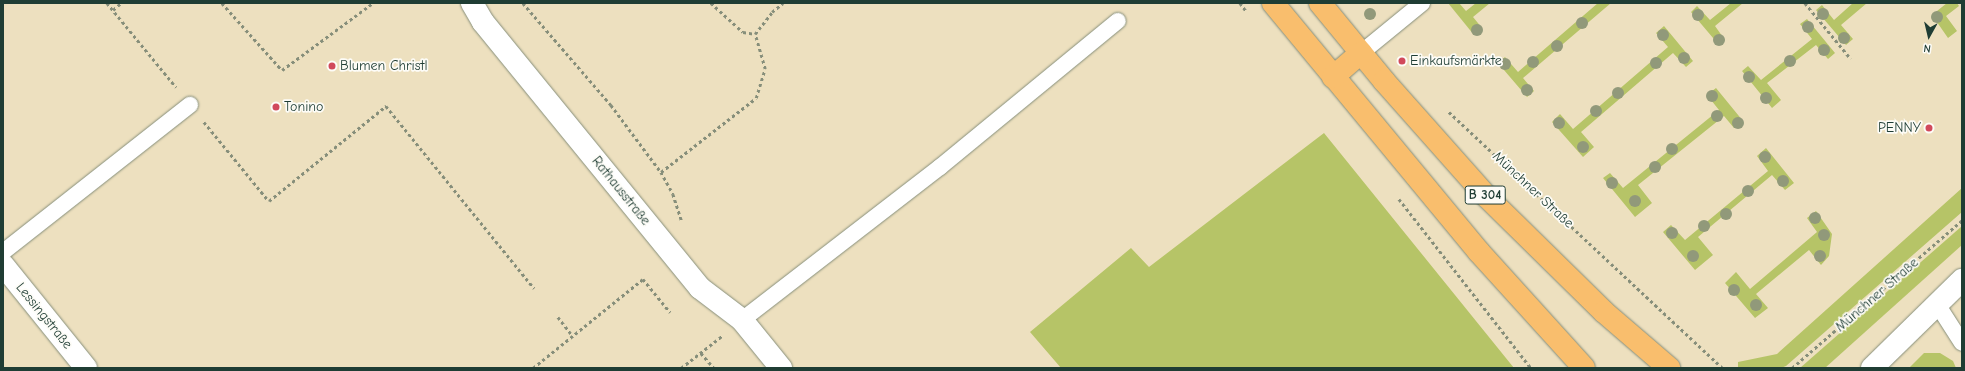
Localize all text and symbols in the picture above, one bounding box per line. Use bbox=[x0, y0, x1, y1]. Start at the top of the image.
north arrow bbox=[1909, 16, 1949, 56]
text: N bbox=[1923, 41, 1932, 55]
place label: Einkaufsmärkte bbox=[1410, 53, 1502, 69]
marker: Einkaufsmärkte bbox=[1397, 56, 1407, 66]
place label: Blumen Christl bbox=[340, 58, 428, 74]
marker: Blumen Christl bbox=[327, 61, 337, 71]
place label: Tonino bbox=[284, 99, 323, 115]
marker: Tonino bbox=[271, 102, 281, 112]
place label: PENNY bbox=[1878, 120, 1921, 136]
marker: PENNY bbox=[1924, 123, 1934, 133]
street label: Münchner Straße bbox=[1489, 148, 1577, 232]
street label: Rathausstraße bbox=[588, 153, 654, 229]
road number: B 304 bbox=[1464, 184, 1506, 206]
street label: Münchner Straße bbox=[1832, 254, 1922, 336]
street label: Lessingstraße bbox=[12, 279, 76, 353]

